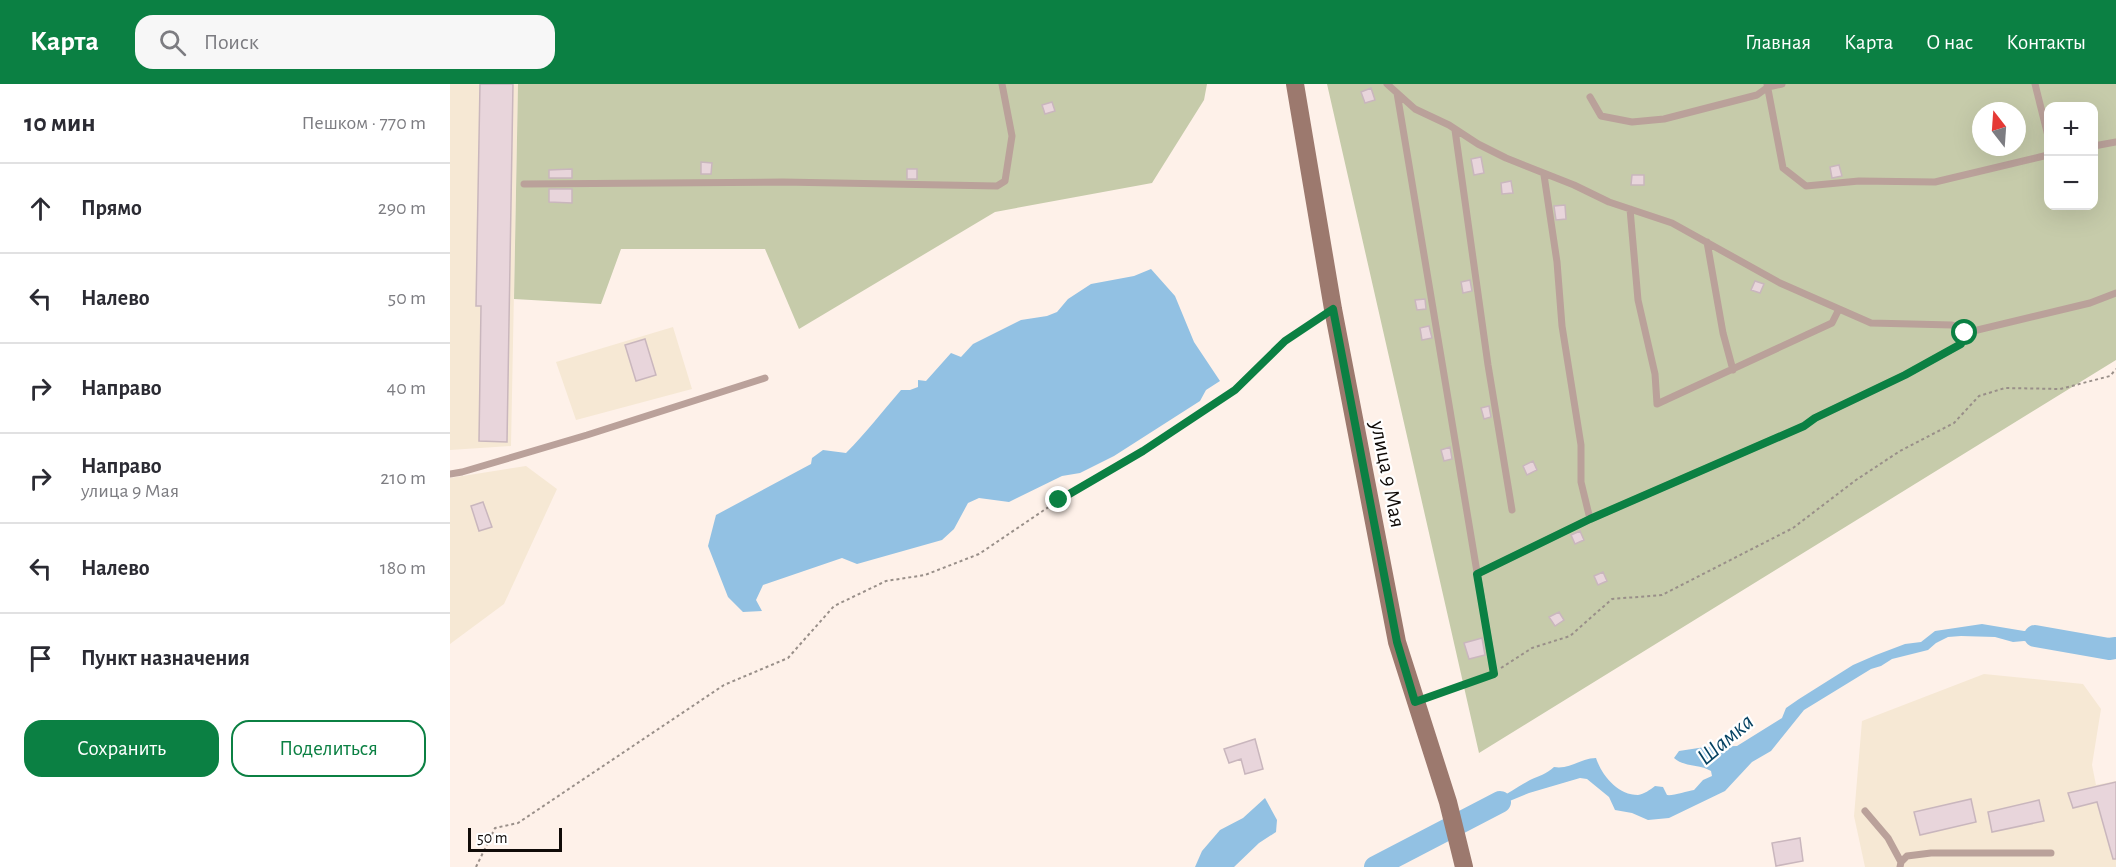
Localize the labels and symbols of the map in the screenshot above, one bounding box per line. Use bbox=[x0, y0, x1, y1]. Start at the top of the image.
north arrow bbox=[1972, 102, 2026, 156]
route start bbox=[1951, 319, 1977, 345]
street label: улица 9 Мая bbox=[1367, 418, 1409, 529]
route end bbox=[1045, 486, 1071, 512]
water label: Шамка bbox=[1693, 710, 1758, 770]
scale bar bbox=[468, 825, 562, 852]

